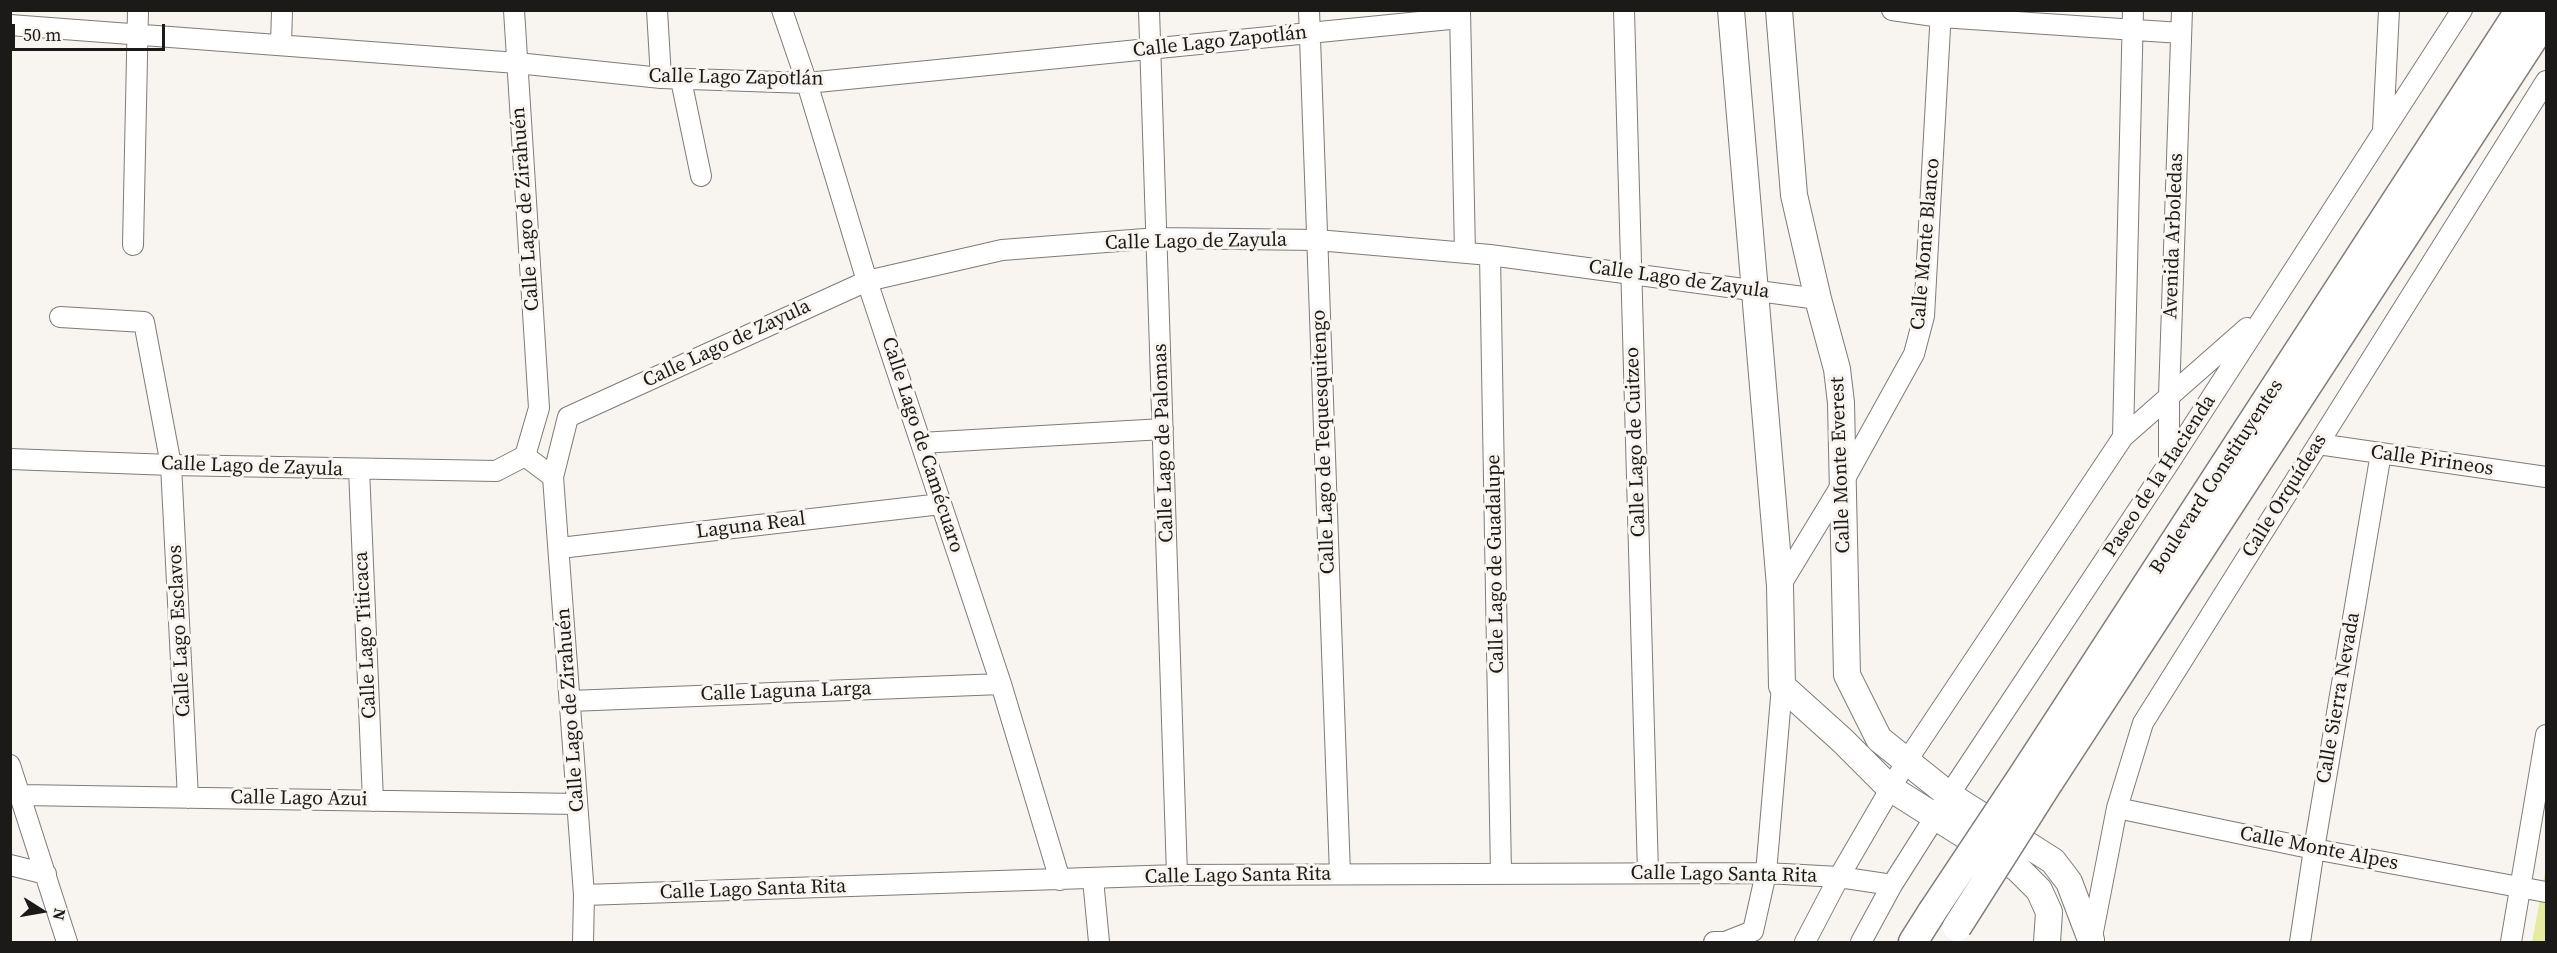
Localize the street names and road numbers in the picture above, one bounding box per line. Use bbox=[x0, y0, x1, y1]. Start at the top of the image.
street label: Calle Lago Zapotlán bbox=[1132, 21, 1308, 63]
street label: Calle Lago Zapotlán bbox=[648, 64, 824, 92]
street label: Calle Lago de Zirahuén bbox=[507, 106, 545, 312]
street label: Avenida Arboledas bbox=[2159, 153, 2189, 319]
street label: Calle Monte Blanco bbox=[1907, 157, 1945, 331]
street label: Calle Lago de Zayula bbox=[1105, 228, 1287, 256]
street label: Calle Lago de Zayula bbox=[1587, 255, 1771, 305]
street label: Calle Lago de Zayula bbox=[639, 295, 815, 393]
street label: Calle Lago de Tequesquitengo bbox=[1307, 309, 1341, 575]
street label: Calle Lago de Camécuaro bbox=[876, 334, 968, 556]
street label: Calle Lago de Palomas bbox=[1149, 343, 1179, 543]
street label: Calle Lago de Cuitzeo bbox=[1621, 346, 1651, 538]
street label: Boulevard Constituyentes bbox=[2145, 375, 2289, 579]
street label: Calle Monte Everest bbox=[1826, 376, 1856, 554]
street label: Paseo de la Hacienda bbox=[2099, 391, 2221, 561]
street label: Calle Orquídeas bbox=[2237, 430, 2333, 562]
street label: Calle Pirineos bbox=[2369, 440, 2495, 482]
street label: Calle Lago de Zayula bbox=[160, 452, 344, 482]
street label: Calle Lago de Guadalupe bbox=[1482, 454, 1510, 674]
street label: Laguna Real bbox=[695, 507, 807, 545]
street label: Calle Lago Esclavos bbox=[164, 544, 196, 718]
street label: Calle Lago Titicaca bbox=[350, 551, 382, 719]
street label: Calle Lago de Zirahuén bbox=[552, 607, 590, 813]
street label: Calle Sierra Nevada bbox=[2312, 611, 2366, 785]
street label: Calle Laguna Larga bbox=[700, 677, 872, 707]
street label: Calle Lago Azui bbox=[230, 786, 368, 812]
street label: Calle Monte Alpes bbox=[2238, 822, 2400, 876]
street label: Calle Lago Santa Rita bbox=[1630, 861, 1818, 889]
street label: Calle Lago Santa Rita bbox=[1144, 862, 1332, 890]
street label: Calle Lago Santa Rita bbox=[659, 875, 847, 905]

